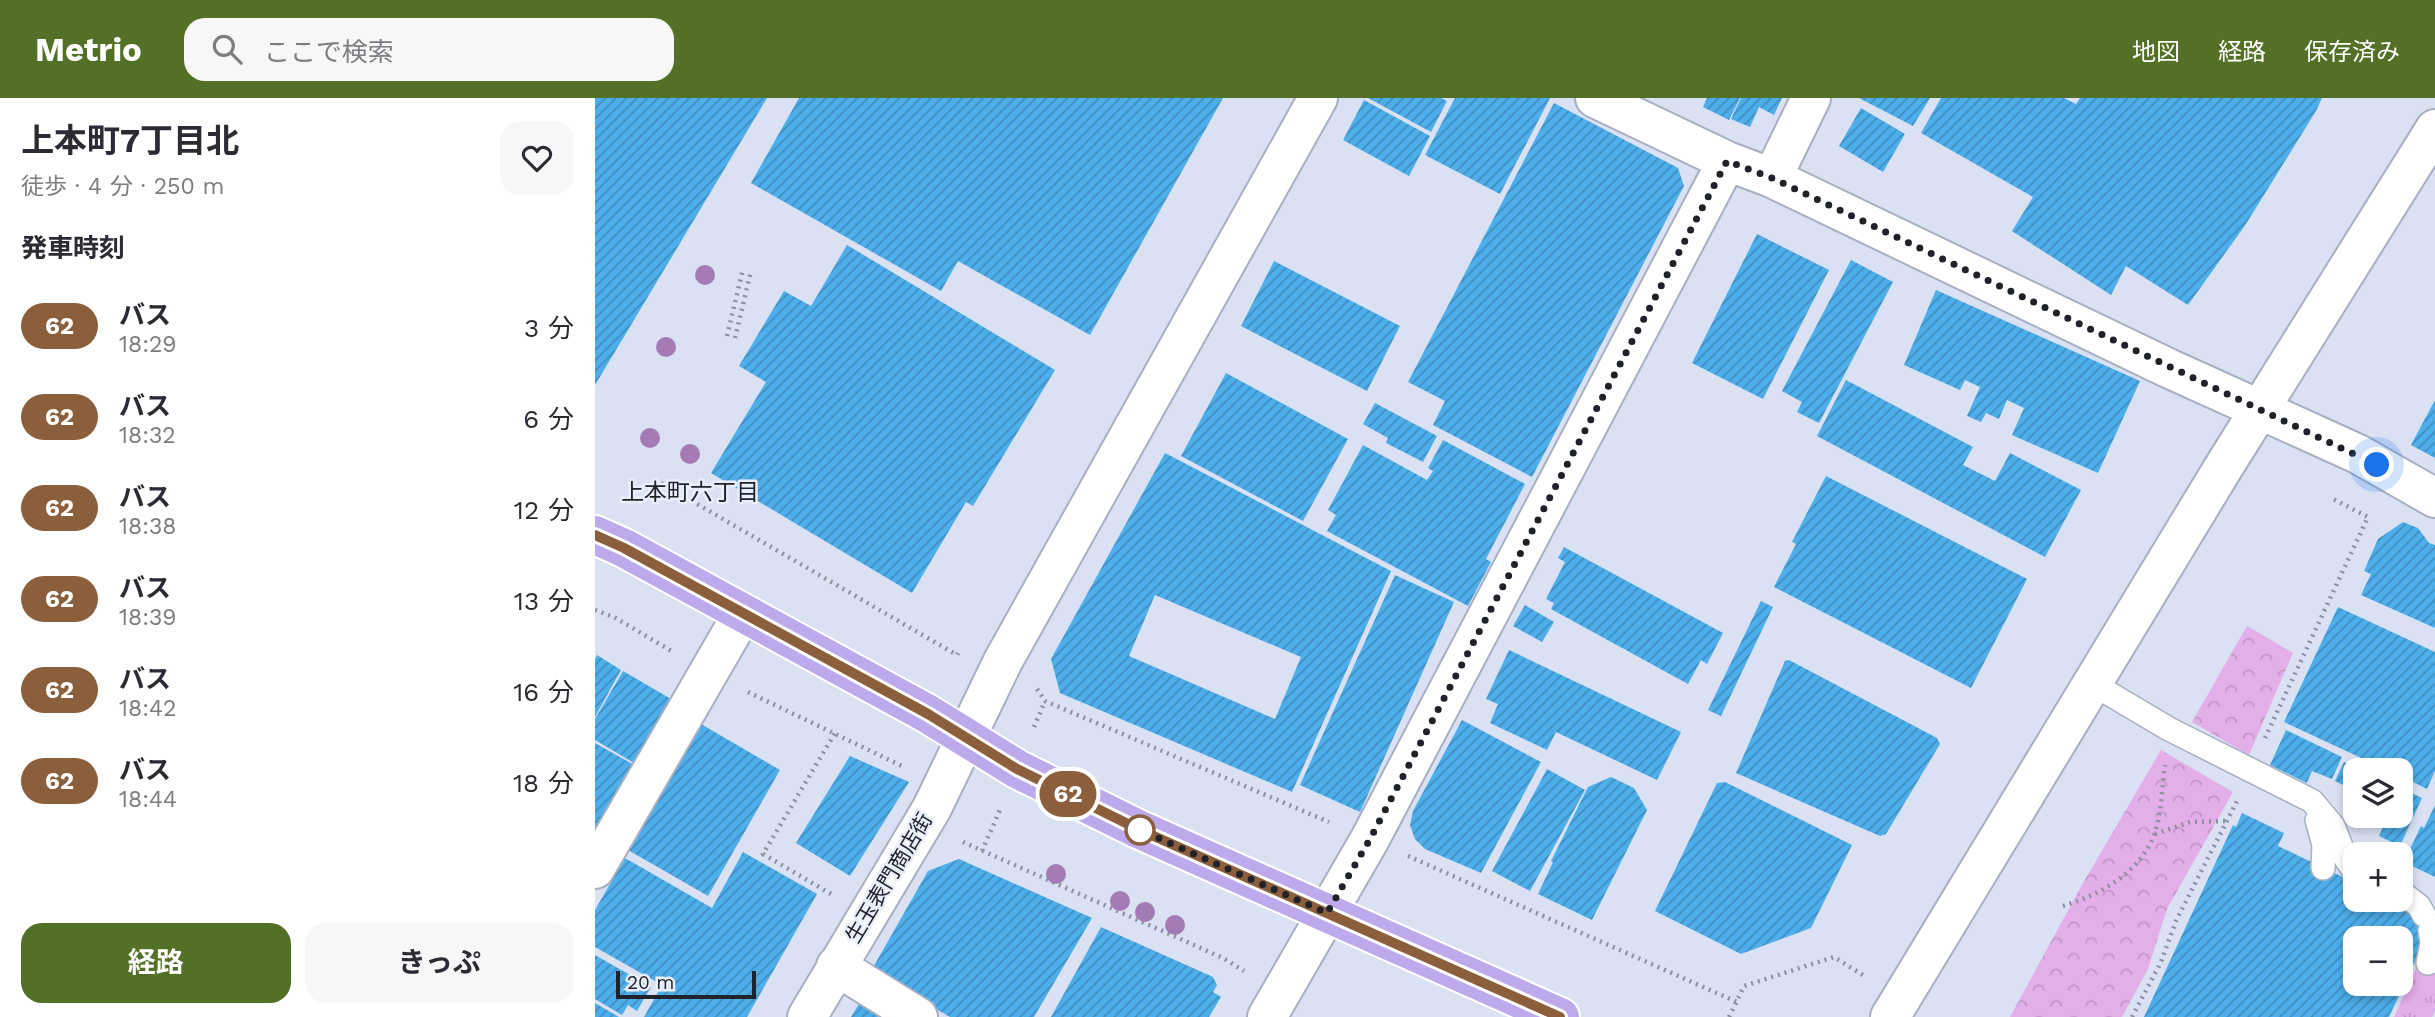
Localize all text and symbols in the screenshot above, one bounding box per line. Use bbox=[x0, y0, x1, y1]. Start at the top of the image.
search box bbox=[184, 18, 674, 81]
text: Metrio bbox=[35, 30, 142, 69]
icon: search bbox=[208, 30, 246, 68]
text: ここで検索 bbox=[264, 37, 394, 67]
text: 地図 bbox=[2132, 38, 2180, 66]
text: 経路 bbox=[2218, 38, 2266, 66]
text: 保存済み bbox=[2304, 38, 2400, 66]
text: 上本町7丁目北 bbox=[21, 121, 239, 160]
button: heart bbox=[500, 121, 574, 195]
text: 徒歩 · 4 分 · 250 m bbox=[21, 173, 225, 200]
text: 発車時刻 bbox=[21, 233, 125, 263]
text: バス bbox=[119, 300, 171, 330]
text: 62 bbox=[45, 312, 74, 340]
text: 3 分 bbox=[524, 313, 574, 343]
text: 18:29 bbox=[119, 331, 177, 358]
text: バス bbox=[119, 391, 171, 421]
text: 62 bbox=[45, 403, 74, 431]
text: 6 分 bbox=[523, 404, 574, 434]
text: 18:32 bbox=[119, 422, 176, 449]
your location bbox=[2359, 447, 2394, 482]
district label: 上本町六丁目 bbox=[621, 479, 759, 506]
text: バス bbox=[119, 482, 171, 512]
text: 62 bbox=[45, 494, 74, 522]
text: 12 分 bbox=[514, 495, 574, 525]
text: 18:38 bbox=[119, 513, 177, 540]
text: バス bbox=[119, 573, 171, 603]
text: 62 bbox=[45, 585, 74, 613]
text: 13 分 bbox=[514, 586, 574, 616]
text: 18:39 bbox=[119, 604, 177, 631]
text: バス bbox=[119, 664, 171, 694]
text: 62 bbox=[45, 676, 74, 704]
text: 16 分 bbox=[513, 677, 574, 707]
text: 18:42 bbox=[119, 695, 176, 722]
text: バス bbox=[119, 755, 171, 785]
map controls bbox=[2343, 758, 2413, 996]
button: layers bbox=[2343, 758, 2413, 828]
text: 62 bbox=[45, 767, 74, 795]
text: 18 分 bbox=[513, 768, 574, 798]
line badge: 62 bbox=[1037, 771, 1099, 817]
text: 62 bbox=[1053, 780, 1083, 808]
text: 18:44 bbox=[119, 786, 177, 813]
street label: 生玉表門商店街 bbox=[840, 808, 937, 947]
unlabelled marker bbox=[1125, 815, 1155, 845]
button: + bbox=[2343, 842, 2413, 912]
button: 経路 bbox=[21, 923, 291, 1003]
button: きっぷ bbox=[305, 923, 574, 1003]
button: − bbox=[2343, 926, 2413, 996]
scale bar bbox=[616, 968, 756, 1000]
text: 20 m bbox=[627, 971, 674, 994]

